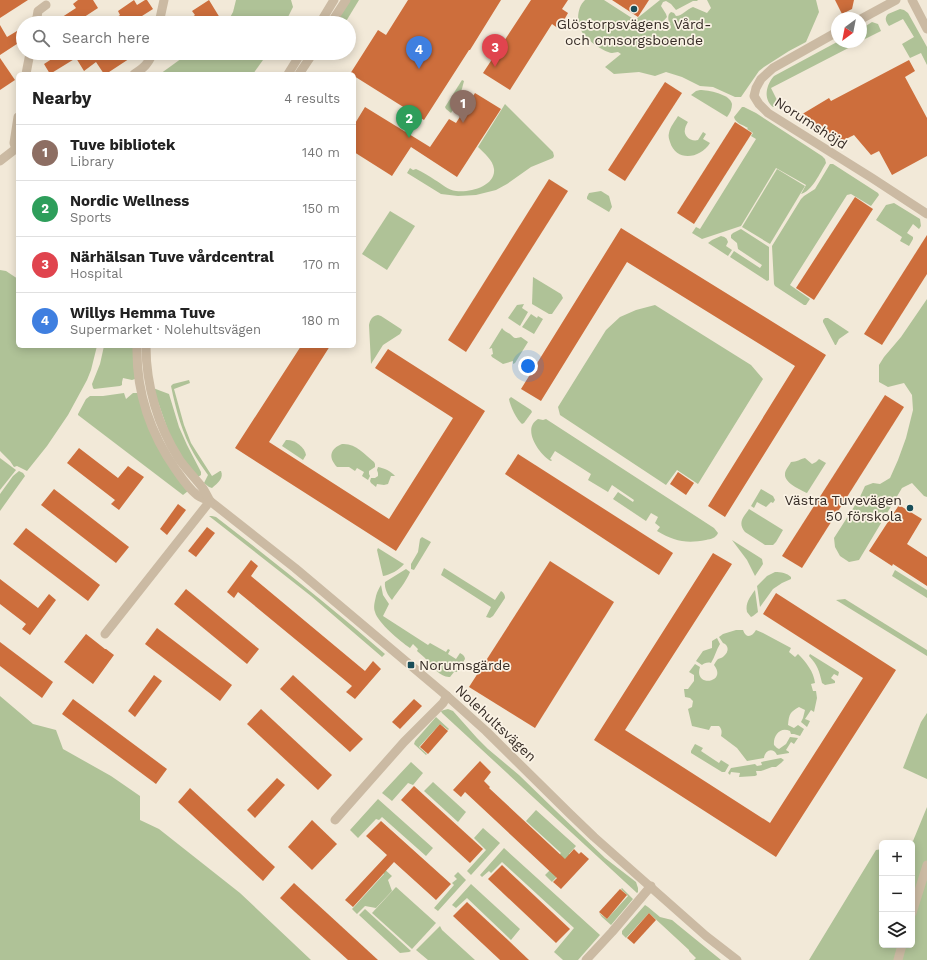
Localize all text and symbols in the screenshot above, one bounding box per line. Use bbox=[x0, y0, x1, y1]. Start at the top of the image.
marker: Glöstorpsvägens Vård- och omsorgsboende bbox=[629, 4, 639, 14]
north arrow bbox=[831, 12, 867, 48]
search box bbox=[16, 16, 356, 60]
place label: Glöstorpsvägens Vård- och omsorgsboende bbox=[557, 16, 711, 48]
icon: search bbox=[30, 27, 52, 49]
text: Search here bbox=[62, 29, 150, 47]
pin: 3 bbox=[482, 34, 508, 67]
pin: 4 bbox=[406, 36, 432, 69]
text: Nearby bbox=[32, 88, 91, 108]
pin: 1 bbox=[450, 90, 476, 123]
text: 4 results bbox=[284, 91, 340, 106]
street label: Norumshöjd bbox=[772, 94, 850, 152]
pin: 2 bbox=[396, 105, 422, 138]
text: Tuve bibliotek bbox=[70, 136, 175, 154]
text: 1 bbox=[42, 145, 48, 160]
text: 140 m bbox=[302, 145, 340, 160]
text: Library bbox=[70, 154, 114, 169]
text: Nordic Wellness bbox=[70, 192, 189, 210]
text: 2 bbox=[41, 201, 49, 216]
text: 150 m bbox=[302, 201, 340, 216]
text: Sports bbox=[70, 210, 111, 225]
text: Närhälsan Tuve vårdcentral bbox=[70, 248, 274, 266]
text: 3 bbox=[41, 257, 49, 272]
text: 170 m bbox=[303, 257, 340, 272]
text: Hospital bbox=[70, 266, 122, 281]
text: Willys Hemma Tuve bbox=[70, 304, 215, 322]
text: 4 bbox=[41, 313, 49, 328]
text: 180 m bbox=[302, 313, 340, 328]
text: Supermarket · Nolehultsvägen bbox=[70, 322, 261, 337]
your location bbox=[518, 356, 538, 376]
place label: Västra Tuvevägen 50 förskola bbox=[785, 492, 902, 524]
marker: Västra Tuvevägen 50 förskola bbox=[905, 503, 915, 513]
place label: Norumsgärde bbox=[419, 657, 510, 673]
marker: Norumsgärde bbox=[406, 660, 416, 670]
street label: Nolehultsvägen bbox=[452, 682, 540, 764]
map controls bbox=[879, 840, 915, 948]
button: + bbox=[879, 840, 915, 876]
button: − bbox=[879, 876, 915, 912]
button: layers bbox=[879, 912, 915, 948]

